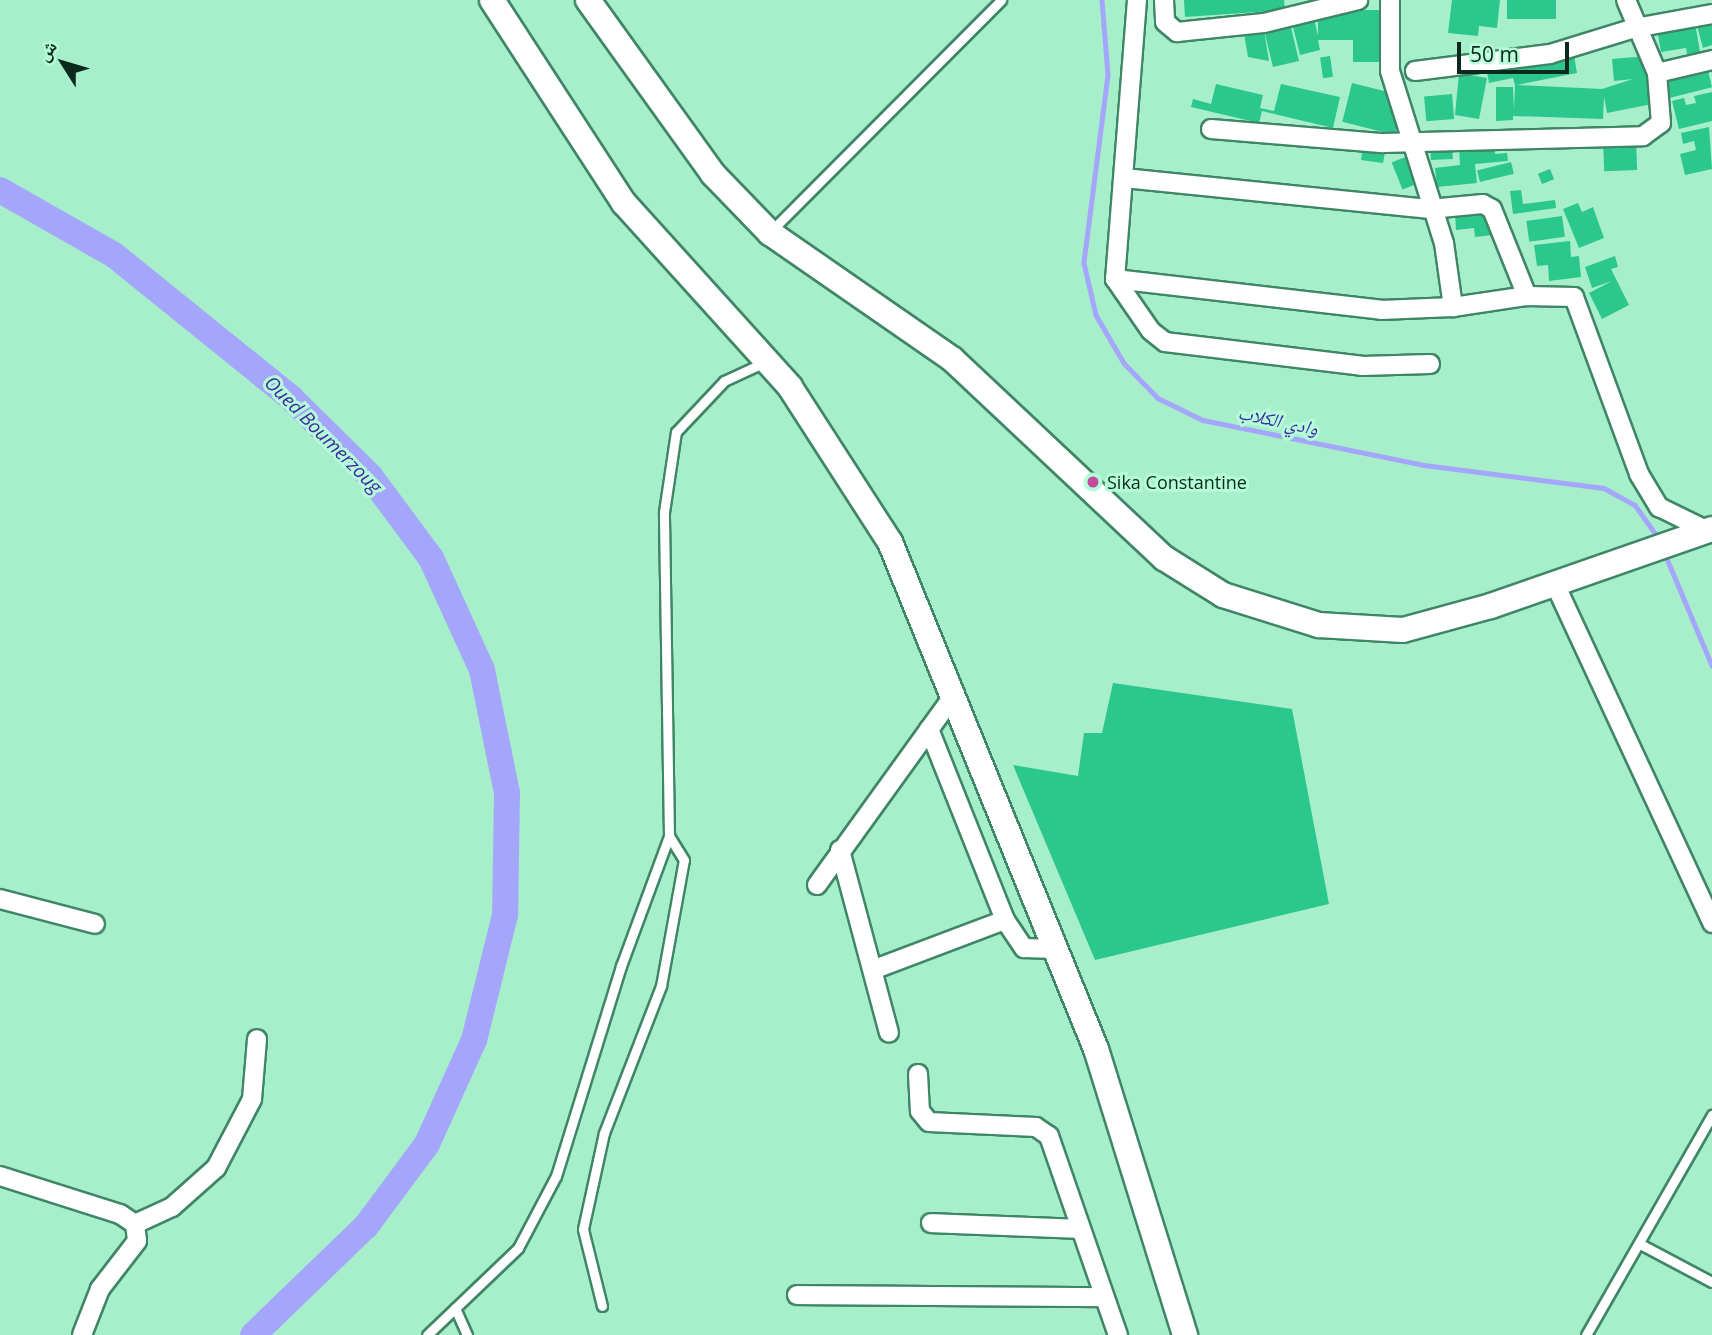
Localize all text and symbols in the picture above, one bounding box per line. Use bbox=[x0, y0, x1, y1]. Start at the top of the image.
north arrow bbox=[28, 28, 98, 98]
scale bar bbox=[1460, 28, 1572, 72]
text: ش bbox=[30, 34, 63, 66]
text: 50 m bbox=[1470, 40, 1519, 68]
water label: Oued Boumerzoug bbox=[260, 372, 386, 498]
water label: وادي الكلاب bbox=[1236, 401, 1320, 441]
place label: Sika Constantine bbox=[1107, 471, 1247, 493]
marker: Sika Constantine bbox=[1085, 474, 1101, 490]

